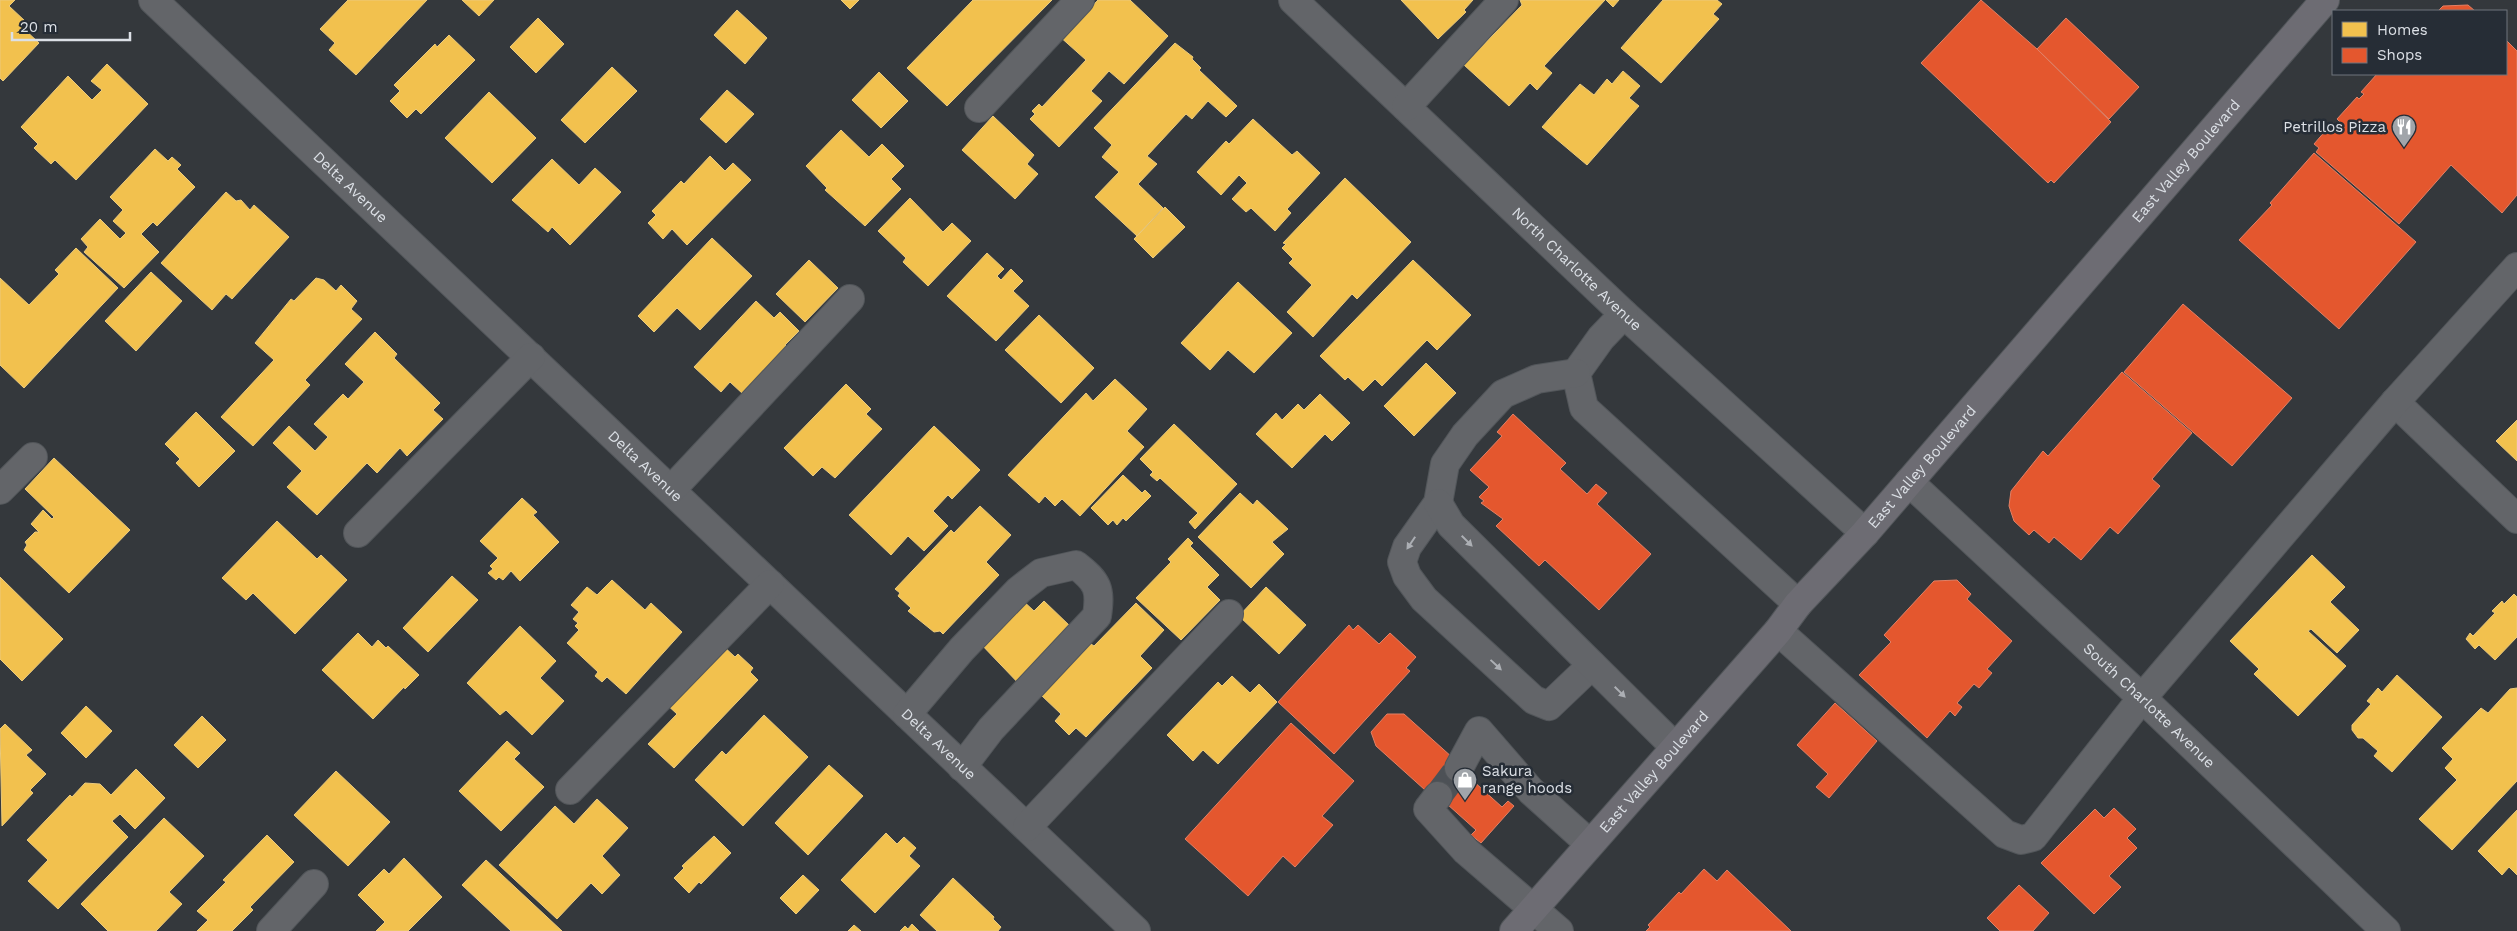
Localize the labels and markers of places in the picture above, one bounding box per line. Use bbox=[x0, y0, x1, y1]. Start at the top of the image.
restaurant icon: Petrillos Pizza bbox=[2391, 114, 2417, 148]
place label: Petrillos Pizza bbox=[2283, 118, 2386, 136]
place label: Sakura range hoods bbox=[1482, 762, 1572, 797]
shop icon: Sakura range hoods bbox=[1452, 767, 1478, 801]

